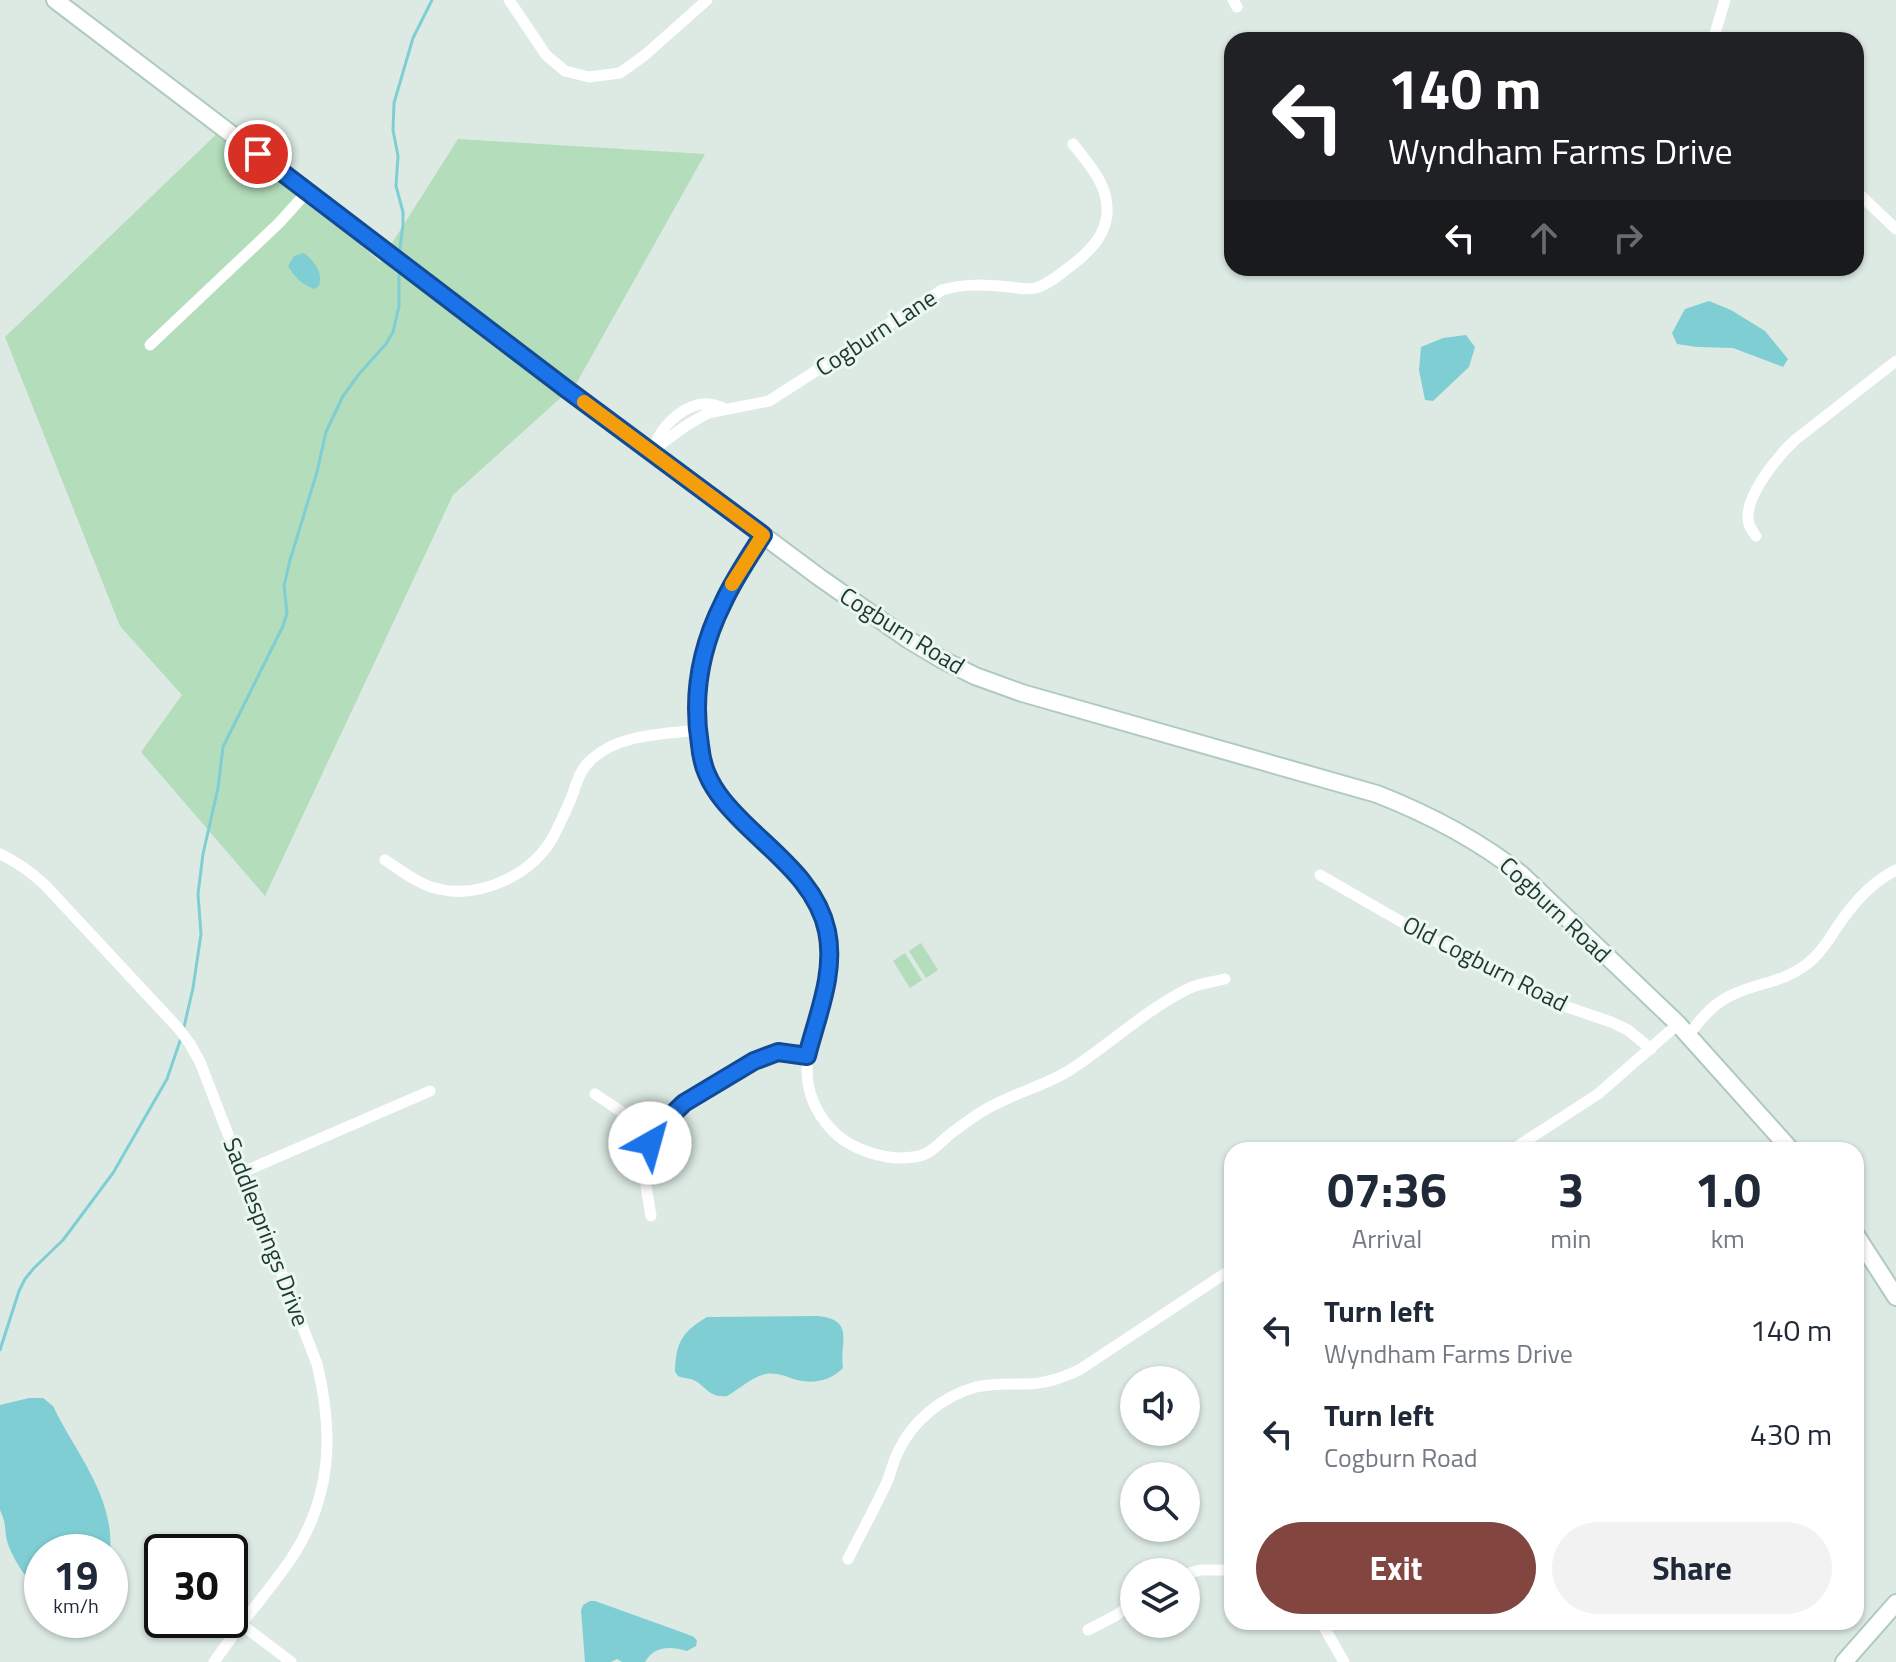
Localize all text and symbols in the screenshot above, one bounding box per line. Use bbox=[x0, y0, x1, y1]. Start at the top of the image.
text: 140 m bbox=[1388, 46, 1541, 131]
icon: left bbox=[1256, 64, 1360, 168]
pin bbox=[224, 120, 292, 188]
text: Wyndham Farms Drive bbox=[1388, 123, 1733, 178]
icon: arrive bbox=[236, 132, 280, 176]
icon: left bbox=[1438, 216, 1482, 260]
icon: ahead bbox=[1522, 216, 1566, 260]
icon: right bbox=[1606, 216, 1650, 260]
street label: Cogburn Lane bbox=[808, 279, 943, 385]
street label: Cogburn Road bbox=[833, 577, 972, 683]
street label: Cogburn Road bbox=[1492, 848, 1620, 971]
street label: Old Cogburn Road bbox=[1397, 906, 1574, 1020]
position arrow bbox=[608, 1101, 692, 1185]
street label: Saddlesprings Drive bbox=[214, 1132, 320, 1331]
text: 07:36 bbox=[1327, 1153, 1447, 1226]
text: 3 bbox=[1557, 1153, 1584, 1226]
text: 1.0 bbox=[1695, 1153, 1761, 1226]
text: Arrival bbox=[1352, 1219, 1422, 1258]
text: min bbox=[1550, 1219, 1592, 1258]
text: km bbox=[1711, 1219, 1745, 1258]
text: Turn left bbox=[1324, 1288, 1434, 1334]
text: 140 m bbox=[1750, 1307, 1832, 1353]
icon: left bbox=[1256, 1308, 1300, 1352]
text: Wyndham Farms Drive bbox=[1324, 1334, 1573, 1373]
map controls bbox=[1120, 1366, 1200, 1638]
button: sound bbox=[1120, 1366, 1200, 1446]
text: Turn left bbox=[1324, 1392, 1434, 1438]
text: 430 m bbox=[1750, 1411, 1832, 1457]
icon: left bbox=[1256, 1412, 1300, 1456]
text: Cogburn Road bbox=[1324, 1438, 1477, 1477]
button: search bbox=[1120, 1462, 1200, 1542]
button: Exit bbox=[1256, 1522, 1536, 1614]
button: Share bbox=[1552, 1522, 1832, 1614]
speed limit sign: 30 bbox=[144, 1534, 248, 1638]
text: 19 bbox=[54, 1545, 98, 1606]
button: layers bbox=[1120, 1558, 1200, 1638]
text: km/h bbox=[53, 1590, 99, 1621]

